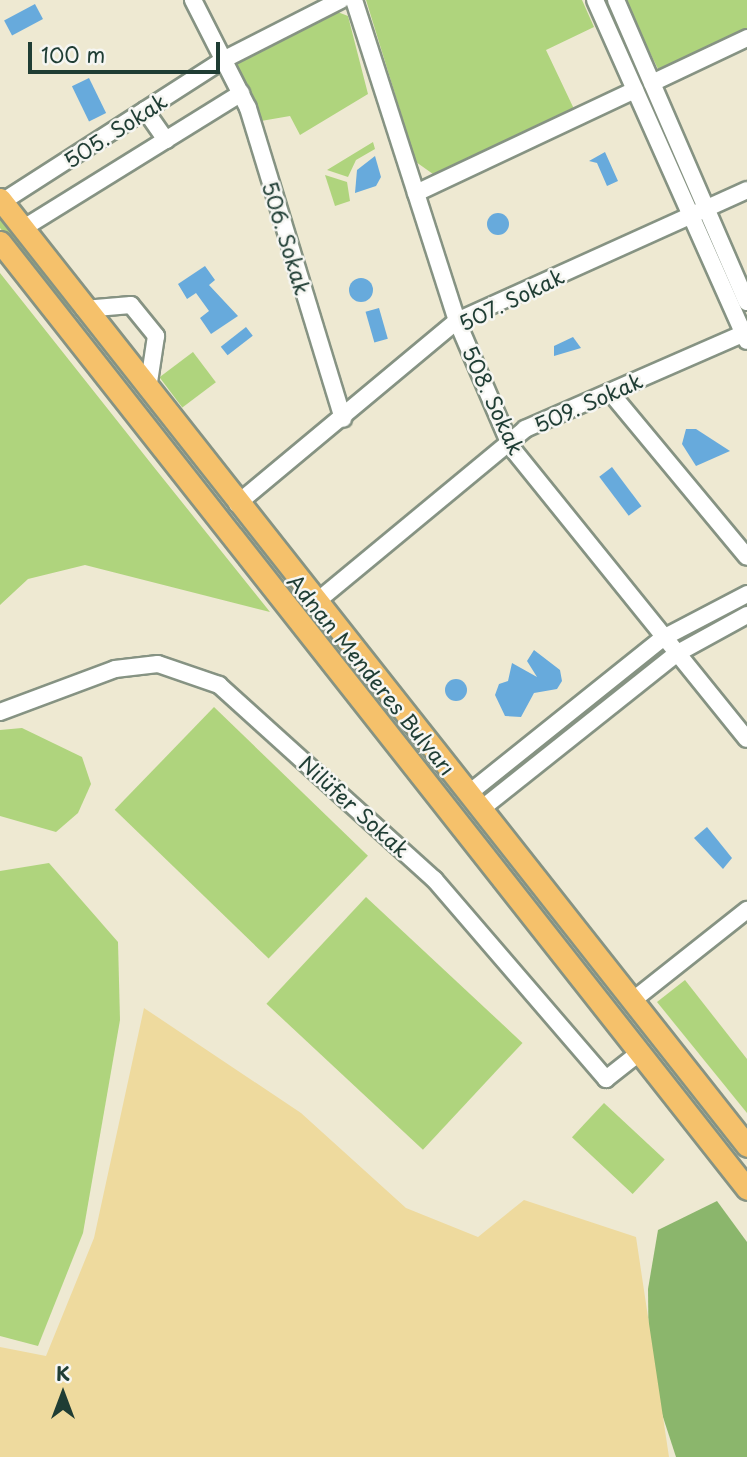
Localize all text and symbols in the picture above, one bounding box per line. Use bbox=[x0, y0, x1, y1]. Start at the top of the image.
scale bar bbox=[32, 28, 224, 72]
text: 100 m bbox=[41, 38, 105, 70]
street label: 505. Sokak bbox=[59, 87, 171, 173]
street label: 506. Sokak bbox=[258, 178, 316, 298]
street label: 507. Sokak bbox=[454, 263, 568, 335]
street label: 508. Sokak bbox=[458, 342, 530, 458]
street label: 509. Sokak bbox=[530, 367, 646, 437]
street label: Adnan Menderes Bulvarı bbox=[283, 569, 461, 779]
street label: Nilüfer Sokak bbox=[295, 750, 415, 862]
north arrow bbox=[28, 1359, 98, 1429]
text: K bbox=[56, 1359, 70, 1387]

